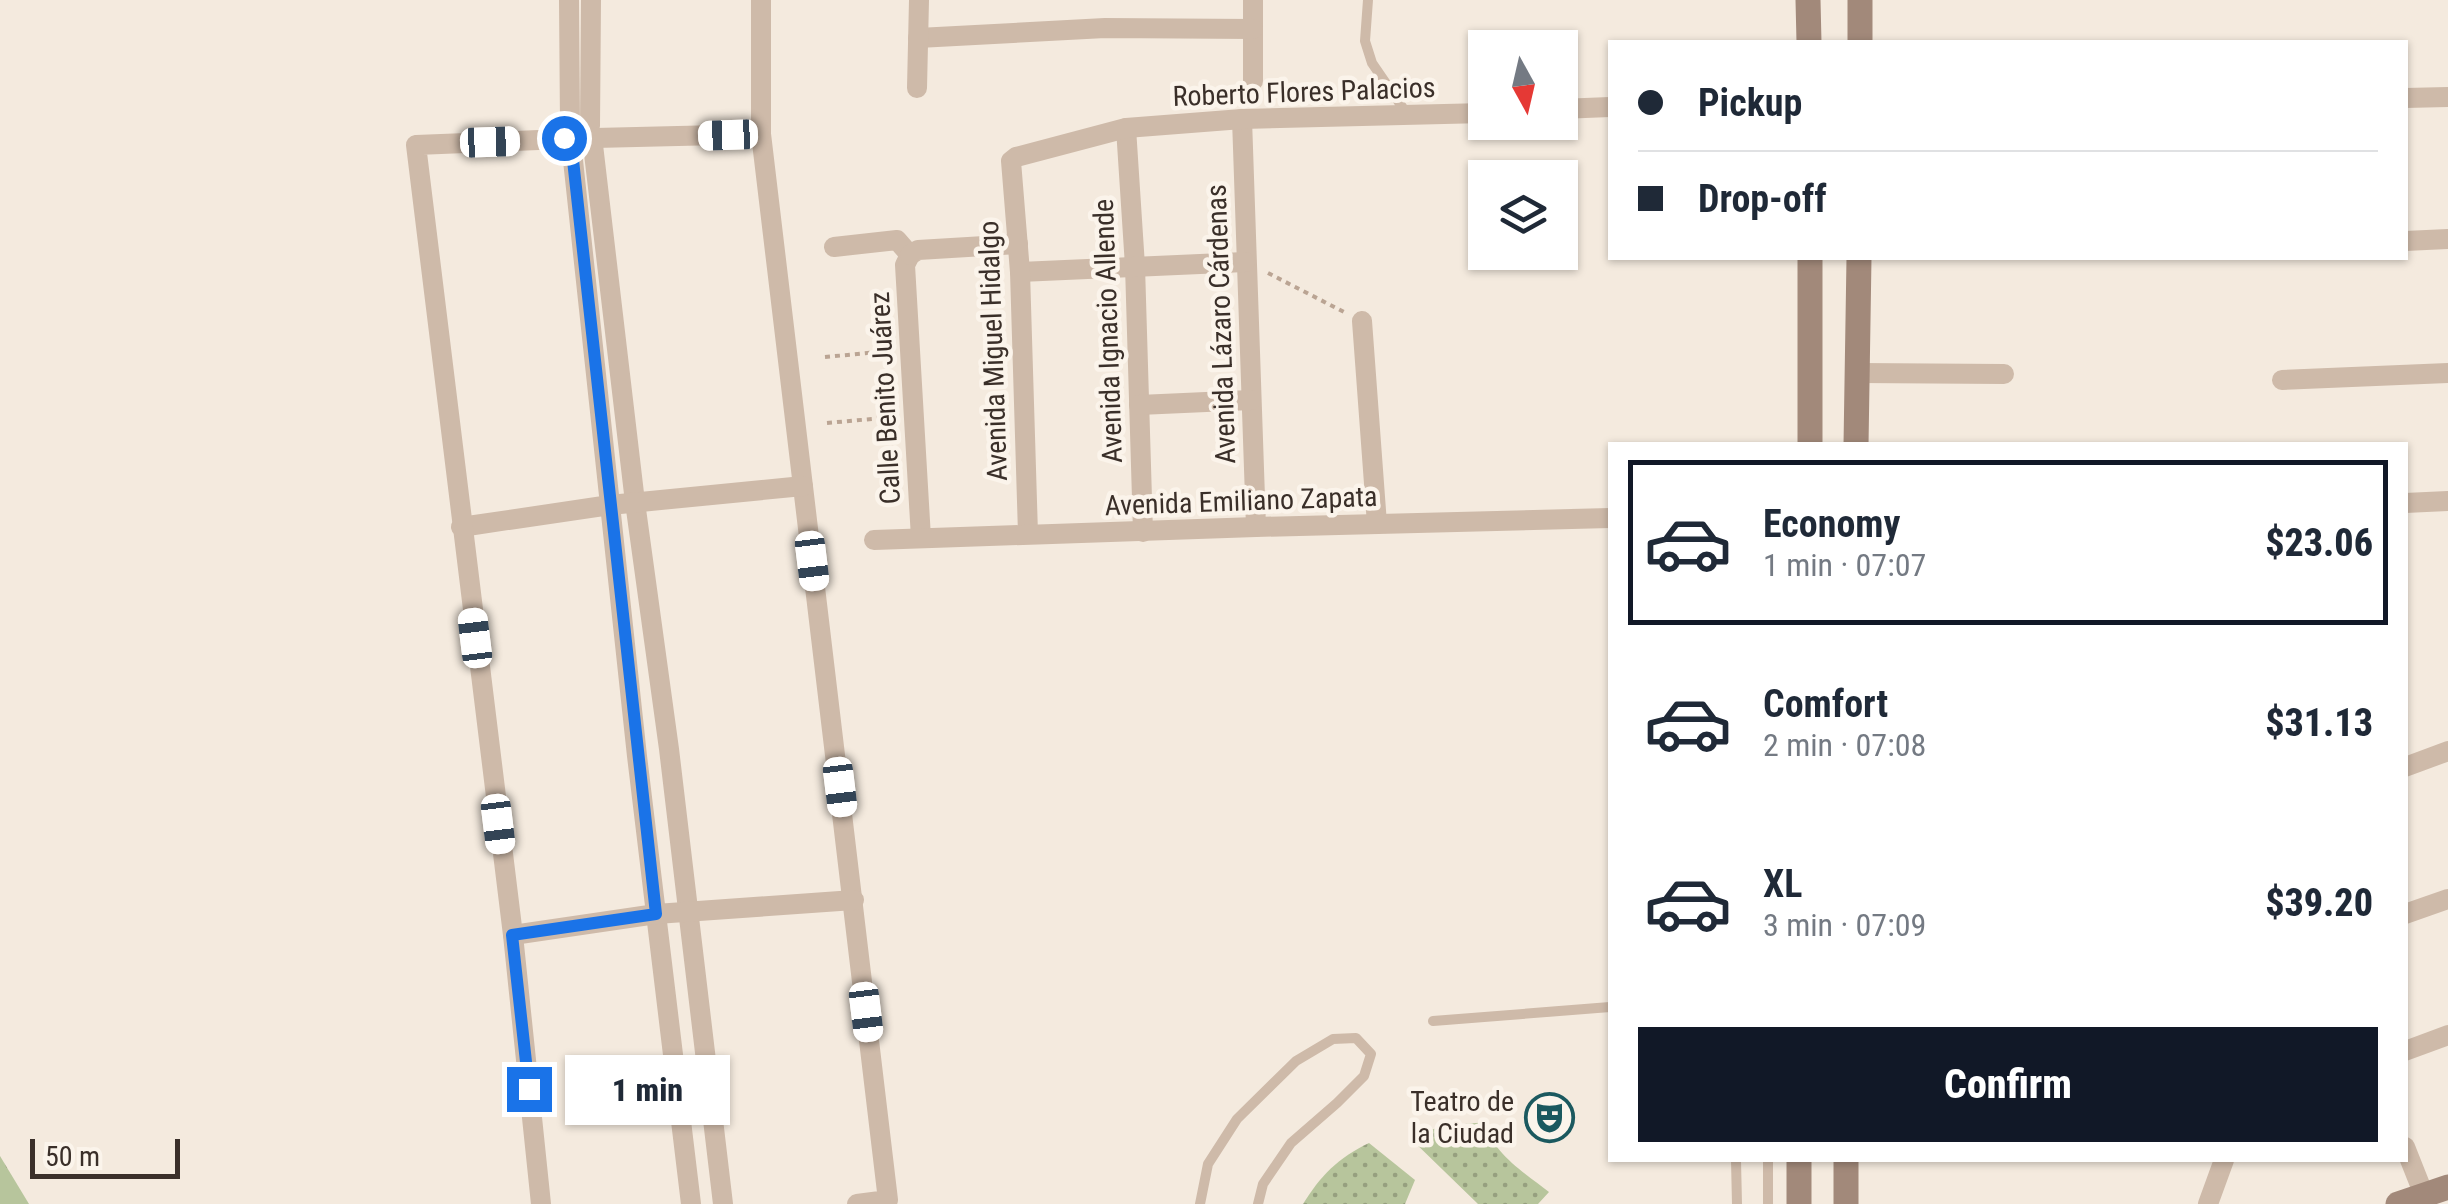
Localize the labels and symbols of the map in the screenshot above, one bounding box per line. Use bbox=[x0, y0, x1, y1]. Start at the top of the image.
north arrow bbox=[1468, 30, 1578, 140]
street label: Roberto Flores Palacios bbox=[1172, 71, 1436, 113]
route start bbox=[542, 116, 587, 161]
car bbox=[697, 119, 759, 151]
car bbox=[459, 126, 521, 158]
street label: Avenida Lázaro Cárdenas bbox=[1200, 184, 1242, 464]
street label: Avenida Ignacio Allende bbox=[1087, 198, 1129, 464]
street label: Avenida Miguel Hidalgo bbox=[972, 220, 1014, 482]
street label: Calle Benito Juárez bbox=[863, 291, 907, 505]
street label: Avenida Emiliano Zapata bbox=[1104, 480, 1378, 522]
car bbox=[793, 529, 831, 593]
car bbox=[456, 606, 494, 670]
car bbox=[821, 755, 859, 819]
car bbox=[479, 792, 517, 856]
car bbox=[847, 980, 885, 1044]
callout: 1 min bbox=[564, 1054, 729, 1124]
route end bbox=[507, 1067, 552, 1112]
place label: Teatro de la Ciudad bbox=[1410, 1085, 1514, 1150]
theatre icon: Teatro de la Ciudad bbox=[1523, 1091, 1575, 1143]
scale bar bbox=[30, 1134, 180, 1178]

